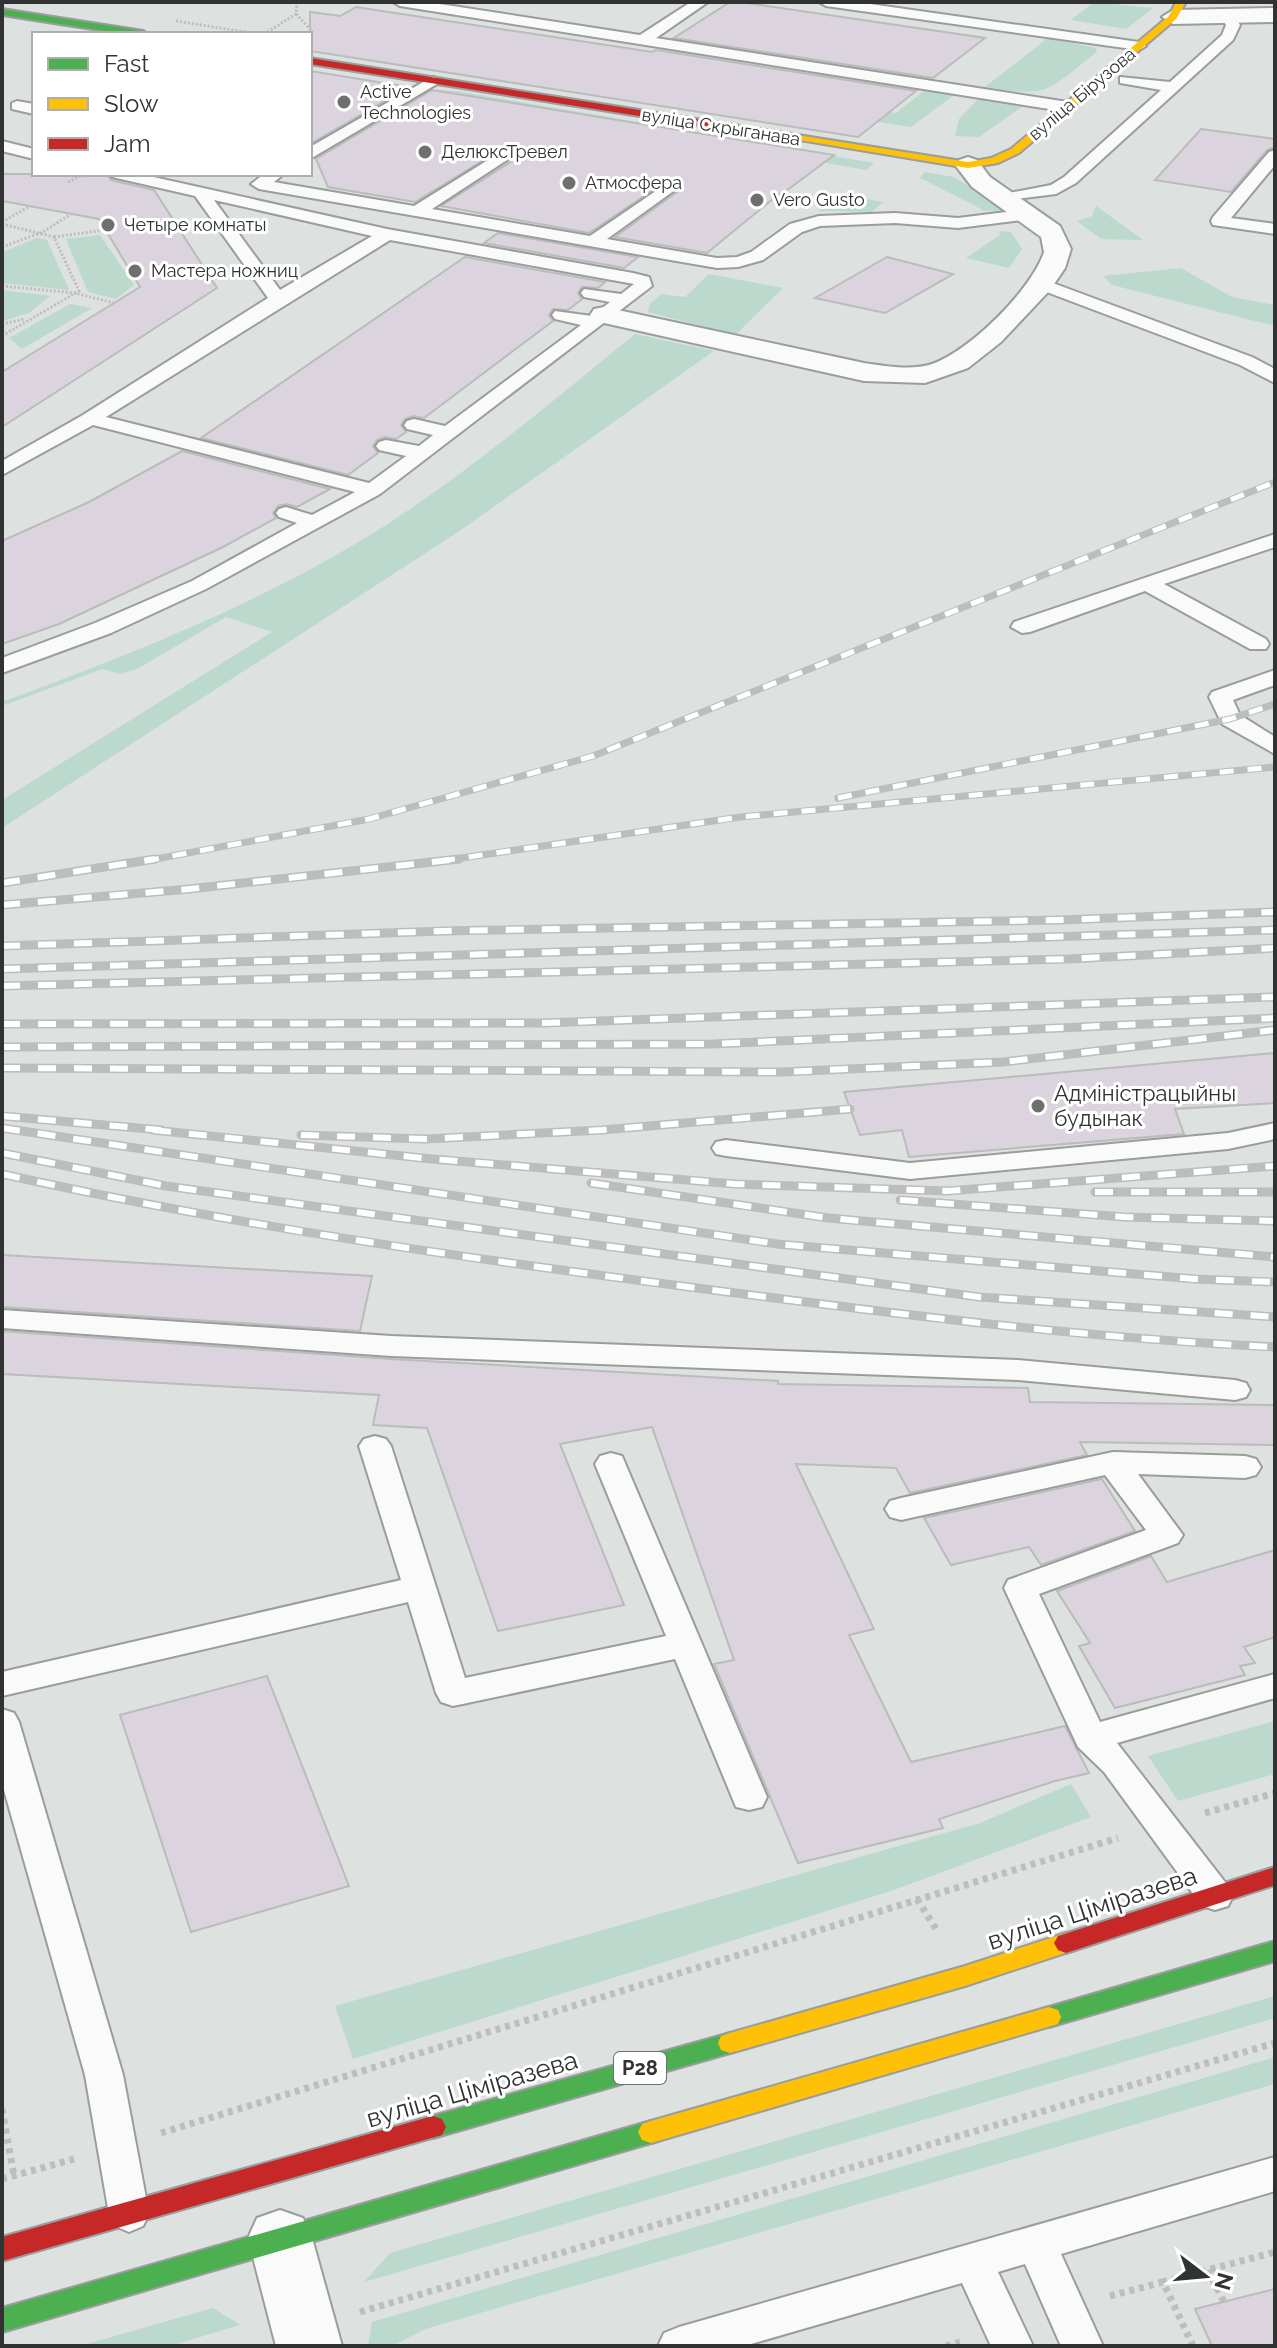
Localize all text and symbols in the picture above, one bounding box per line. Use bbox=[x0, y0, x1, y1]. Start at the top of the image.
legend bbox=[32, 32, 312, 176]
street label: вуліца Бірузова bbox=[1024, 43, 1139, 144]
text: Fast bbox=[104, 49, 149, 78]
place label: Active Technologies bbox=[360, 81, 471, 123]
text: Slow bbox=[104, 89, 159, 118]
marker: Active Technologies bbox=[335, 93, 353, 111]
street label: вуліца Скрыганава bbox=[640, 104, 802, 149]
text: Jam bbox=[104, 129, 150, 158]
place label: ДелюксТревел bbox=[441, 141, 568, 162]
marker: ДелюксТревел bbox=[416, 143, 434, 161]
place label: Атмосфера bbox=[585, 172, 682, 193]
marker: Атмосфера bbox=[560, 174, 578, 192]
place label: Vero Gusto bbox=[773, 189, 865, 210]
marker: Vero Gusto bbox=[748, 191, 766, 209]
place label: Четыре комнаты bbox=[124, 214, 266, 235]
marker: Четыре комнаты bbox=[99, 216, 117, 234]
place label: Мастера ножниц bbox=[151, 260, 298, 281]
marker: Мастера ножниц bbox=[126, 262, 144, 280]
place label: Адміністрацыйны будынак bbox=[1054, 1080, 1236, 1131]
marker: Адміністрацыйны будынак bbox=[1029, 1097, 1047, 1115]
street label: вуліца Ціміразева bbox=[983, 1860, 1201, 1956]
street label: вуліца Ціміразева bbox=[363, 2044, 581, 2134]
road number: Р28 bbox=[614, 2052, 666, 2084]
north arrow bbox=[1165, 2236, 1245, 2316]
text: N bbox=[1209, 2270, 1239, 2293]

